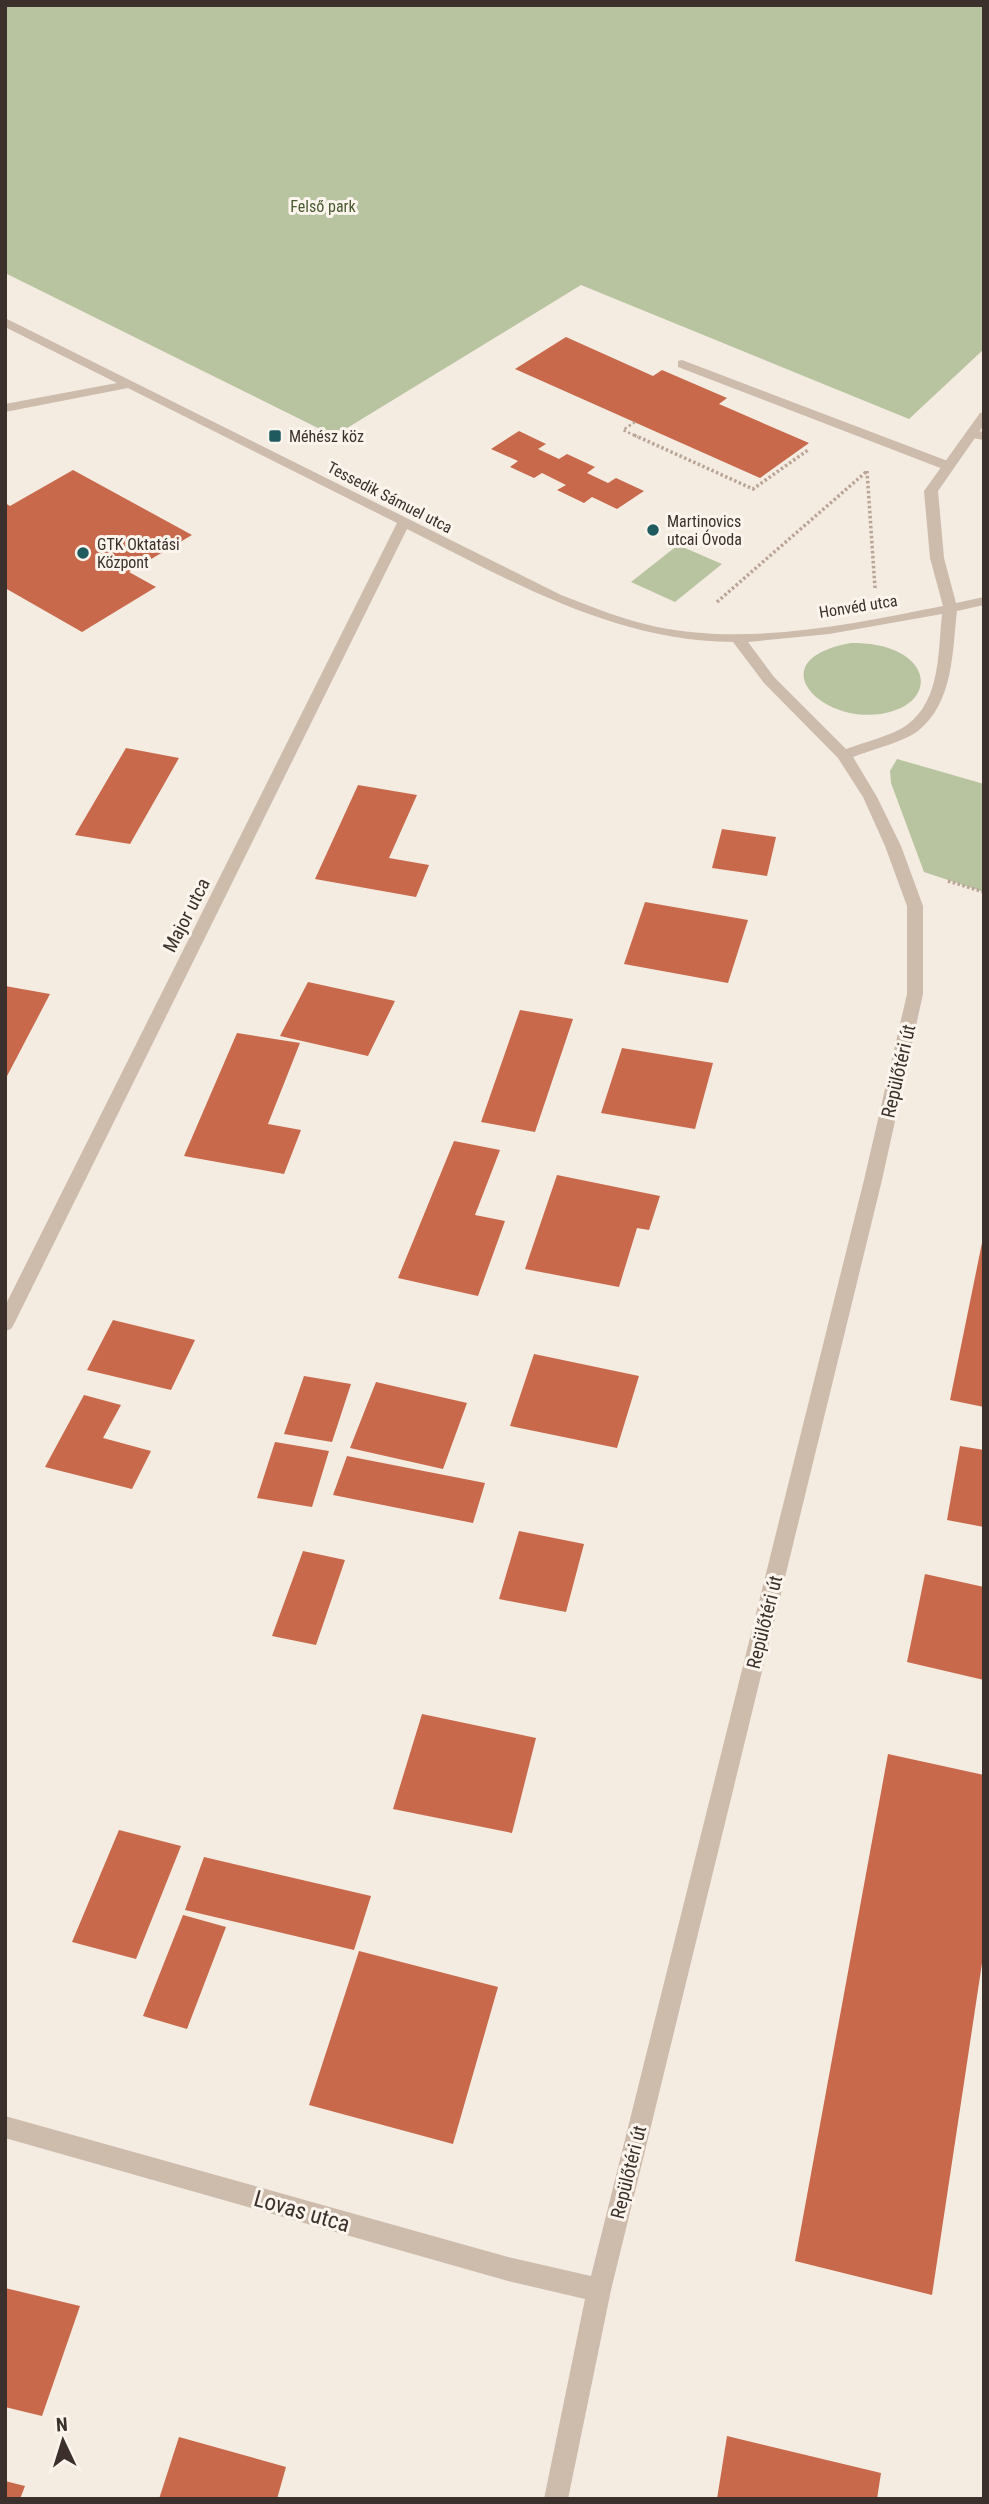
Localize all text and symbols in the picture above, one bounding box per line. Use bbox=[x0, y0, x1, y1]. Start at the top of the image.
park label: Felső park bbox=[290, 197, 356, 216]
place label: Méhész köz bbox=[289, 427, 364, 446]
marker: Méhész köz bbox=[267, 428, 283, 444]
street label: Tessedik Sámuel utca bbox=[324, 458, 455, 537]
place label: Martinovics utcai Óvoda bbox=[667, 512, 742, 549]
marker: Martinovics utcai Óvoda bbox=[645, 522, 661, 538]
place label: GTK Oktatási Központ bbox=[97, 535, 180, 572]
marker: GTK Oktatási Központ bbox=[75, 545, 91, 561]
street label: Honvéd utca bbox=[818, 591, 899, 622]
street label: Major utca bbox=[158, 874, 215, 956]
street label: Repülőtéri út bbox=[877, 1022, 920, 1120]
street label: Repülőtéri út bbox=[742, 1573, 787, 1671]
street label: Repülőtéri út bbox=[606, 2123, 651, 2221]
street label: Lovas utca bbox=[251, 2185, 353, 2238]
north arrow bbox=[28, 2406, 98, 2476]
text: N bbox=[55, 2413, 68, 2436]

